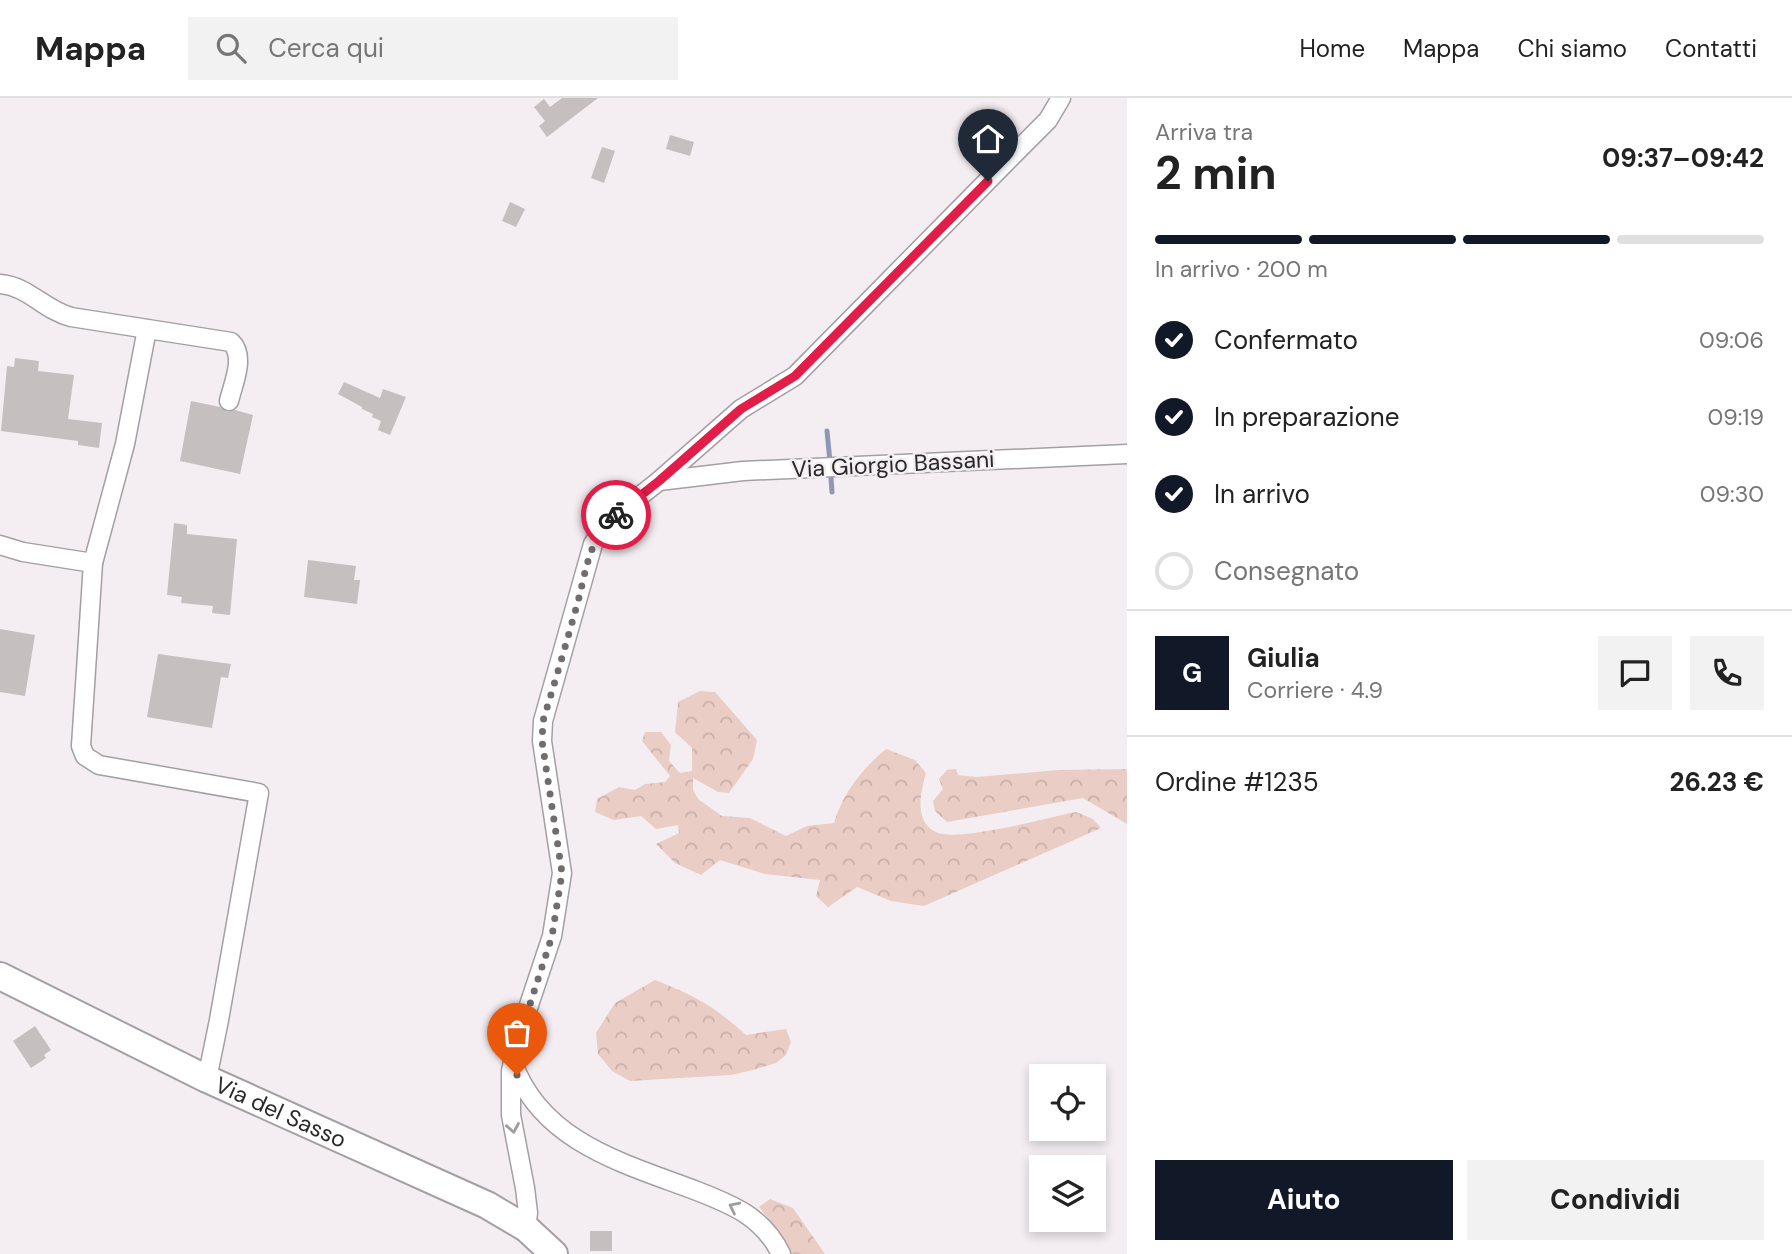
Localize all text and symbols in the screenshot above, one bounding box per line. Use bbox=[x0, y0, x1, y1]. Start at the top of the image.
search box bbox=[188, 17, 678, 80]
text: Mappa bbox=[35, 27, 146, 70]
icon: search bbox=[212, 29, 250, 67]
text: Cerca qui bbox=[268, 31, 384, 65]
text: Home bbox=[1299, 33, 1365, 64]
text: Mappa bbox=[1403, 33, 1479, 64]
text: Chi siamo bbox=[1517, 33, 1627, 64]
text: Contatti bbox=[1665, 33, 1757, 64]
pin bbox=[958, 109, 1018, 181]
text: Arriva tra bbox=[1155, 117, 1253, 147]
icon: home bbox=[969, 120, 1007, 158]
text: 09:37–09:42 bbox=[1602, 141, 1764, 175]
text: 2 min bbox=[1155, 143, 1277, 203]
text: In arrivo · 200 m bbox=[1155, 254, 1328, 284]
icon: check bbox=[1155, 321, 1193, 359]
text: Confermato bbox=[1214, 323, 1358, 357]
text: 09:06 bbox=[1699, 325, 1764, 355]
icon: check bbox=[1155, 398, 1193, 436]
text: In preparazione bbox=[1214, 400, 1400, 434]
text: 09:19 bbox=[1708, 402, 1764, 432]
street label: Via Giorgio Bassani bbox=[791, 444, 995, 484]
icon: check bbox=[1155, 475, 1193, 513]
text: In arrivo bbox=[1214, 477, 1310, 511]
text: 09:30 bbox=[1700, 479, 1764, 509]
courier bbox=[581, 480, 651, 550]
icon: bike bbox=[597, 496, 635, 534]
text: Consegnato bbox=[1214, 554, 1359, 588]
button: chat bbox=[1598, 636, 1672, 710]
button: phone bbox=[1690, 636, 1764, 710]
text: Giulia bbox=[1247, 641, 1320, 675]
text: G bbox=[1182, 656, 1202, 690]
text: Corriere · 4.9 bbox=[1247, 675, 1383, 705]
text: Ordine #1235 bbox=[1155, 765, 1319, 799]
text: 26.23 € bbox=[1670, 765, 1764, 799]
pin bbox=[487, 1003, 547, 1075]
icon: bag bbox=[498, 1014, 536, 1052]
map controls bbox=[1029, 1064, 1106, 1232]
button: locate bbox=[1029, 1064, 1106, 1141]
street label: Via del Sasso bbox=[210, 1070, 351, 1155]
one-way arrow bbox=[505, 1122, 520, 1134]
button: layers bbox=[1029, 1155, 1106, 1232]
button: Aiuto bbox=[1155, 1160, 1453, 1240]
button: Condividi bbox=[1467, 1160, 1764, 1240]
one-way arrow bbox=[729, 1201, 741, 1215]

